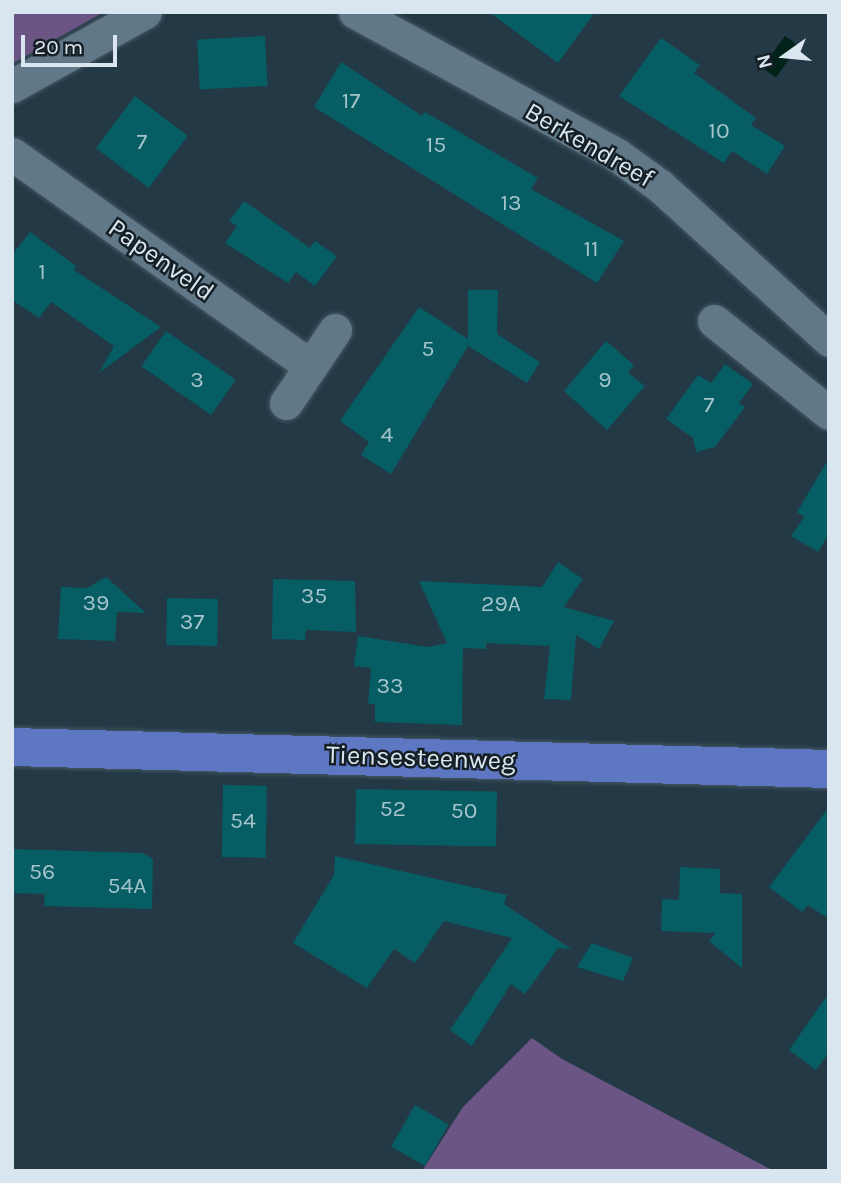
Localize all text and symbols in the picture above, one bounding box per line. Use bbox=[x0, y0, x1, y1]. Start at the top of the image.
scale bar bbox=[24, 21, 121, 65]
north arrow bbox=[750, 21, 820, 91]
text: 20 m bbox=[34, 35, 83, 59]
text: N bbox=[752, 52, 777, 71]
house number: 17 bbox=[342, 87, 360, 115]
street label: Berkendreef bbox=[519, 96, 659, 194]
house number: 10 bbox=[708, 117, 730, 145]
house number: 7 bbox=[137, 128, 147, 156]
house number: 15 bbox=[426, 131, 446, 159]
house number: 13 bbox=[500, 189, 522, 217]
street label: Papenveld bbox=[102, 212, 220, 308]
house number: 11 bbox=[583, 235, 599, 263]
house number: 1 bbox=[38, 258, 46, 286]
house number: 5 bbox=[422, 335, 434, 363]
house number: 3 bbox=[190, 366, 204, 394]
house number: 9 bbox=[598, 366, 612, 394]
house number: 7 bbox=[704, 391, 714, 419]
house number: 4 bbox=[381, 421, 393, 449]
house number: 35 bbox=[301, 582, 327, 610]
house number: 39 bbox=[83, 589, 109, 617]
house number: 29A bbox=[481, 590, 521, 618]
house number: 37 bbox=[180, 608, 204, 636]
house number: 33 bbox=[376, 672, 404, 700]
street label: Tiensesteenweg bbox=[326, 739, 516, 777]
house number: 52 bbox=[380, 795, 406, 823]
house number: 50 bbox=[451, 797, 477, 825]
house number: 54 bbox=[230, 807, 256, 835]
house number: 56 bbox=[29, 858, 55, 886]
house number: 54A bbox=[107, 872, 147, 900]

